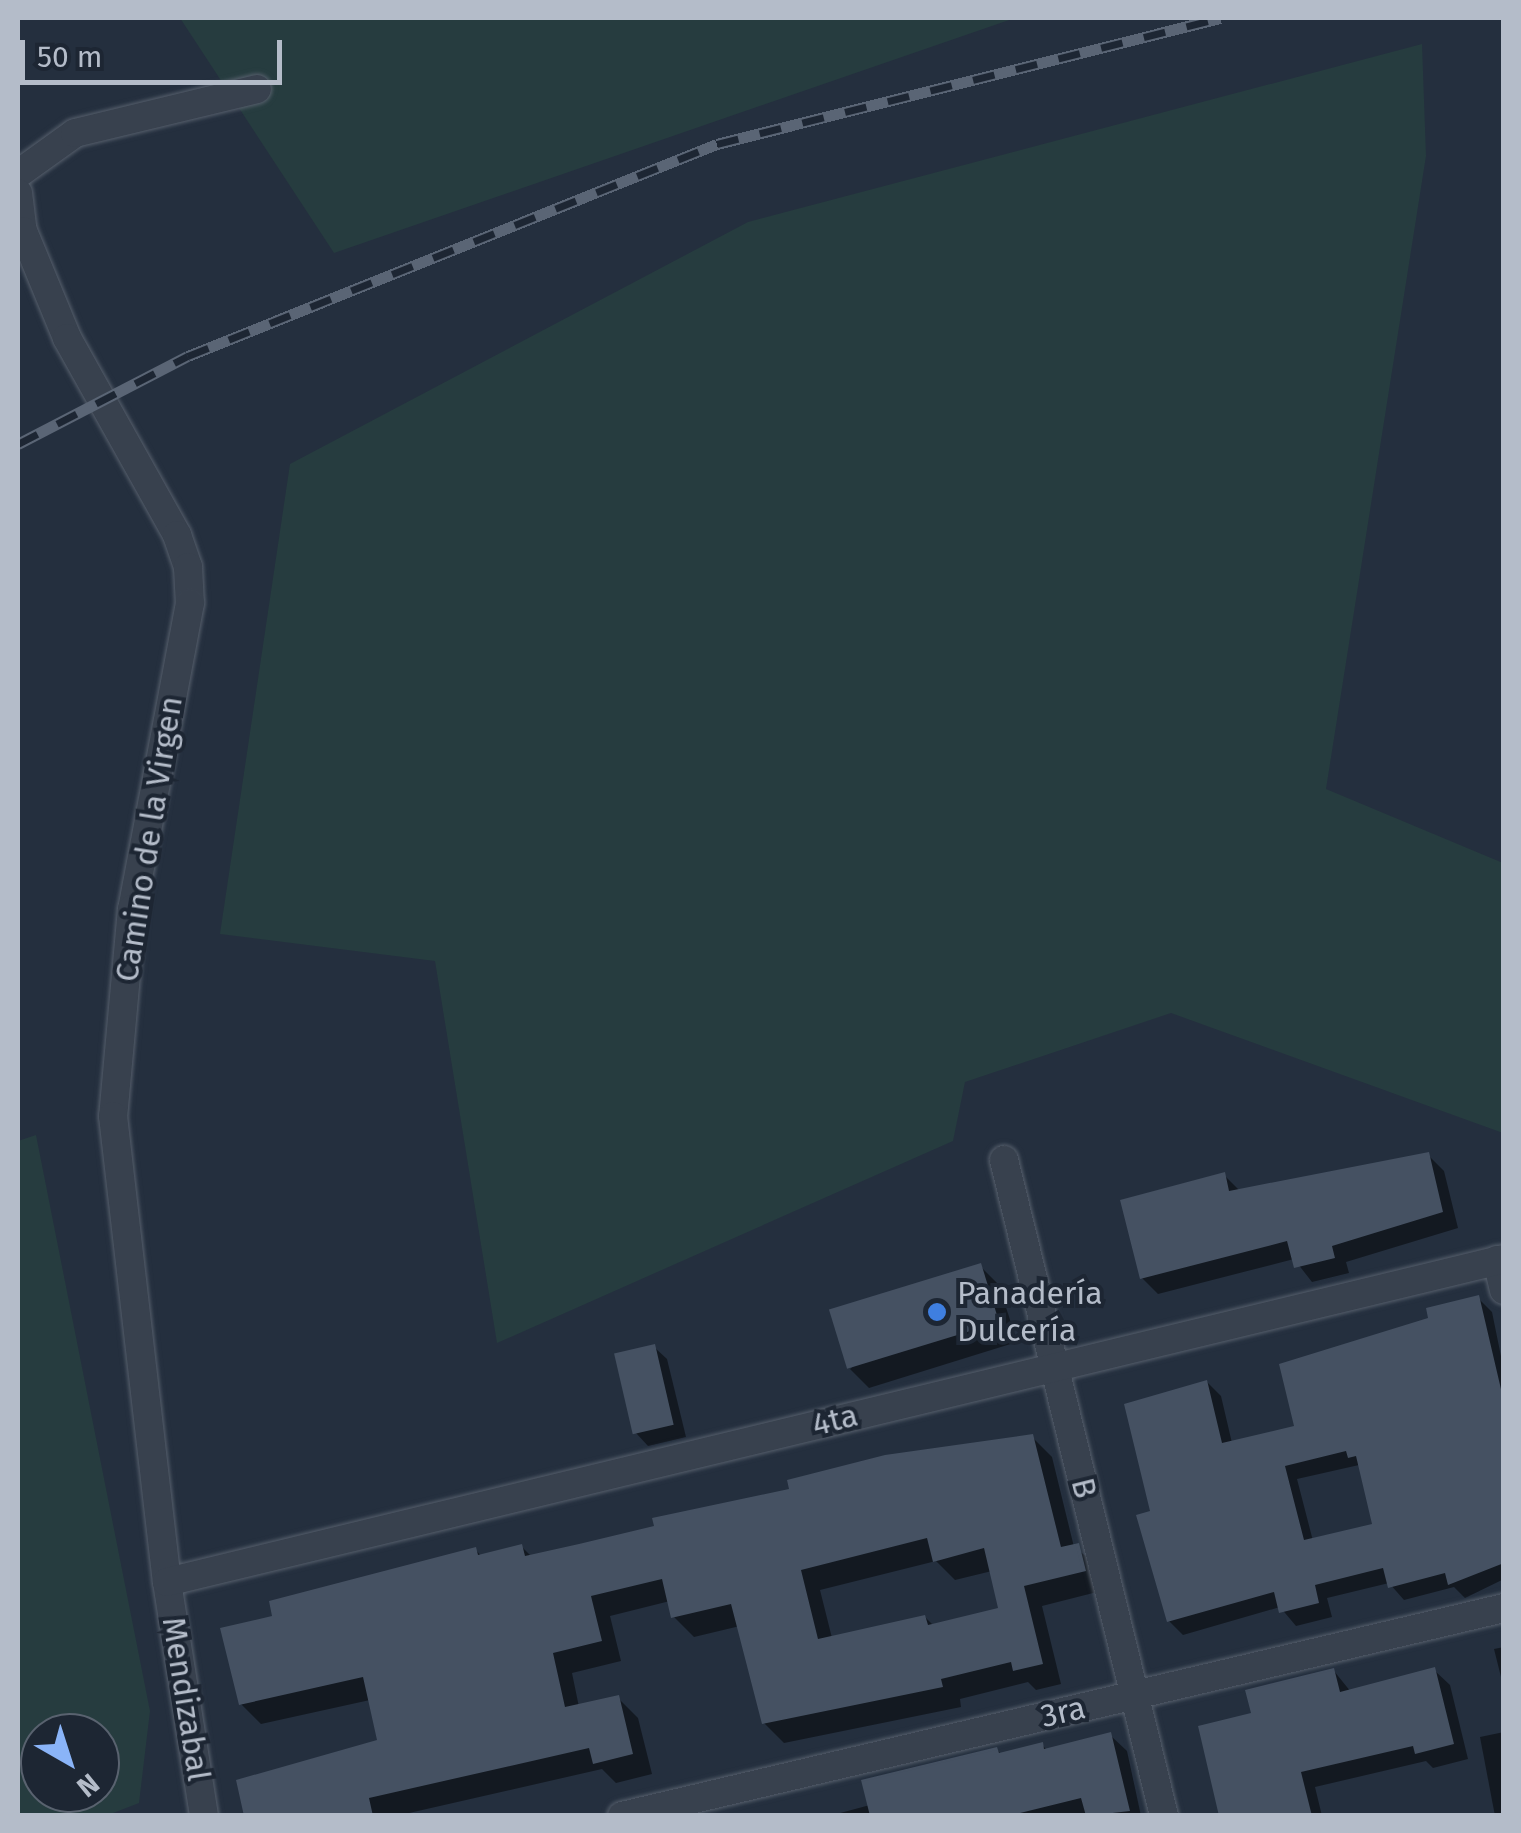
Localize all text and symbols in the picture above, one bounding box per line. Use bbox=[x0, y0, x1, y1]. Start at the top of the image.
scale bar bbox=[25, 20, 288, 82]
text: 50 m bbox=[37, 39, 102, 75]
street label: Camino de la Virgen bbox=[107, 694, 191, 984]
place label: Panadería Dulcería bbox=[957, 1275, 1103, 1350]
marker: Panadería Dulcería bbox=[926, 1301, 948, 1323]
street label: 4ta bbox=[808, 1396, 862, 1444]
street label: B bbox=[1063, 1474, 1105, 1502]
street label: Mendizabal bbox=[154, 1614, 218, 1784]
street label: 3ra bbox=[1037, 1688, 1089, 1736]
north arrow bbox=[20, 1713, 120, 1813]
text: N bbox=[70, 1766, 106, 1804]

